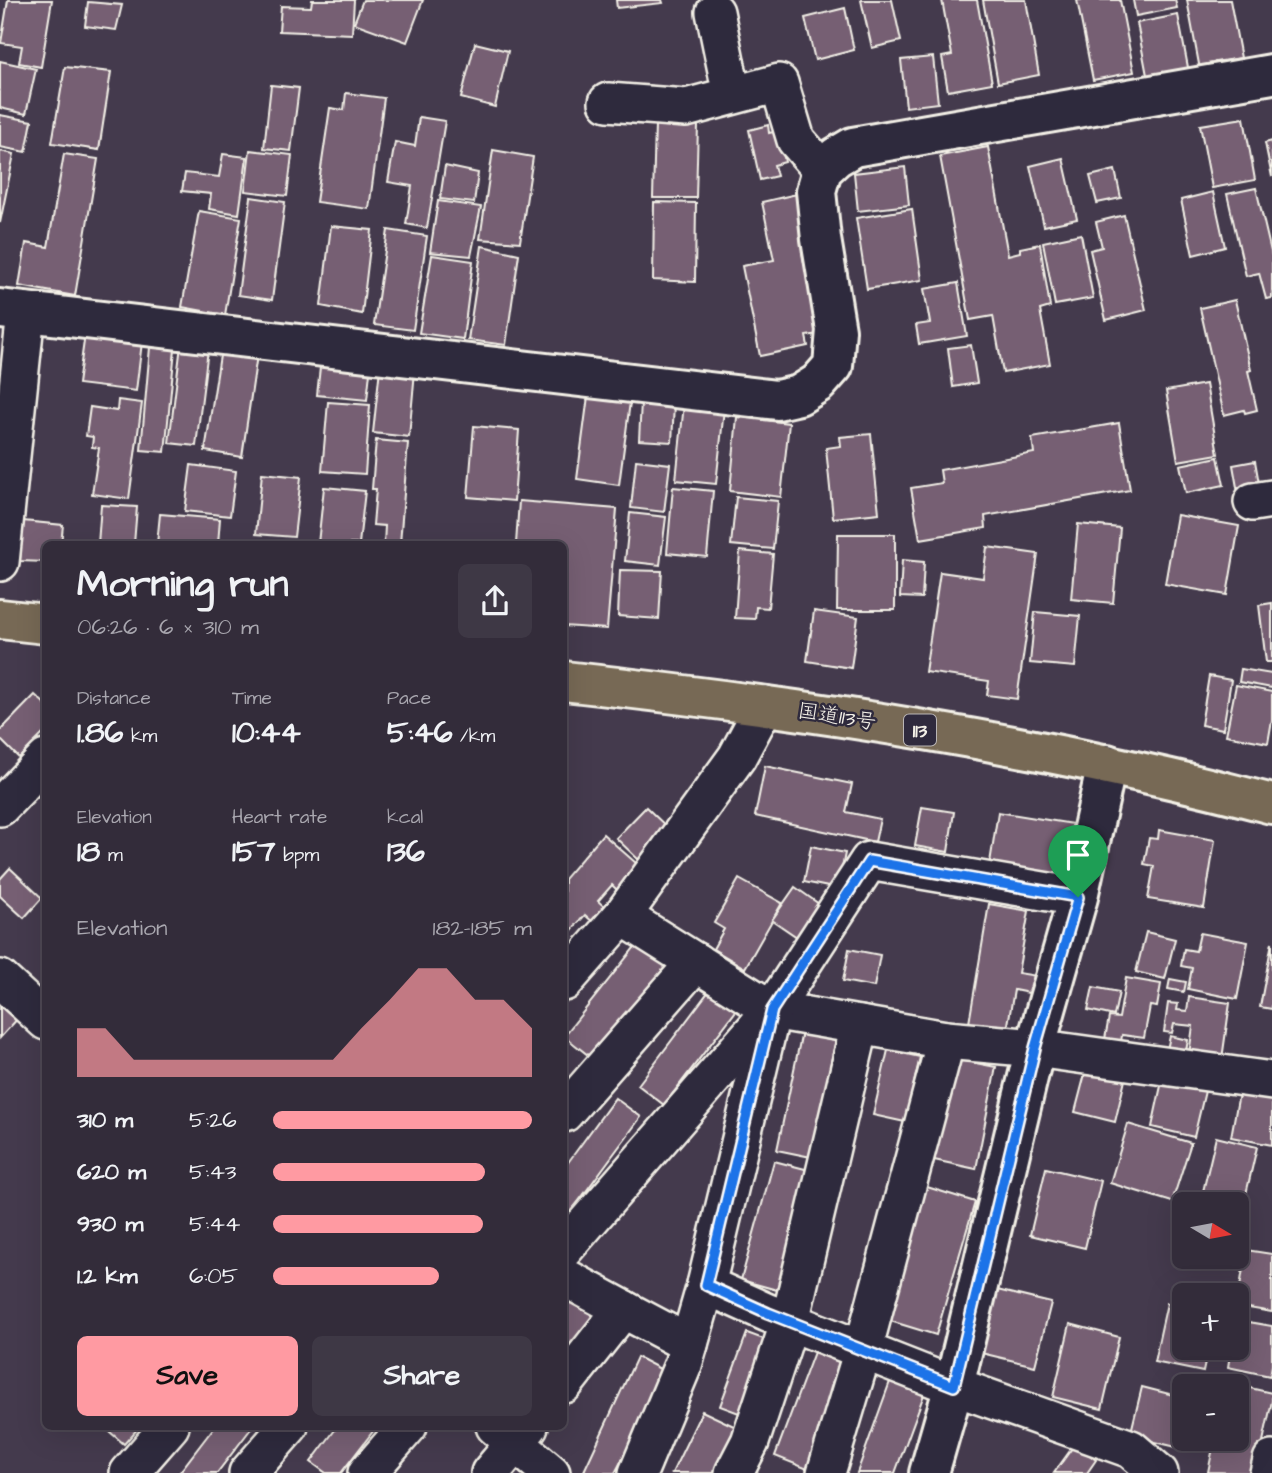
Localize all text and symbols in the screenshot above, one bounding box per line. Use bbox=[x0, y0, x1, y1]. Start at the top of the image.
text: Morning run bbox=[77, 559, 289, 611]
button: share bbox=[458, 564, 532, 638]
text: 06:26 · 6 × 310 m bbox=[77, 611, 259, 643]
text: Distance bbox=[77, 685, 151, 712]
text: Time bbox=[232, 685, 272, 712]
text: Pace bbox=[387, 685, 431, 712]
street label: 国道113号 bbox=[796, 696, 878, 737]
text: 1.86 bbox=[77, 712, 123, 754]
text: 10:44 bbox=[232, 712, 301, 754]
text: 5:46 bbox=[387, 712, 452, 754]
road number: 113 bbox=[904, 715, 936, 746]
text: km bbox=[123, 723, 157, 750]
text: /km bbox=[452, 723, 495, 750]
text: Elevation bbox=[77, 804, 152, 831]
text: Heart rate bbox=[232, 804, 327, 831]
text: kcal bbox=[387, 804, 423, 831]
pin bbox=[1048, 825, 1108, 897]
text: 18 bbox=[77, 831, 100, 873]
text: 157 bbox=[232, 831, 276, 873]
text: 136 bbox=[387, 831, 425, 873]
icon: arrive bbox=[1059, 836, 1097, 874]
text: m bbox=[100, 842, 123, 869]
text: bpm bbox=[276, 842, 319, 869]
text: Elevation bbox=[77, 912, 168, 944]
text: 182–185 m bbox=[433, 912, 532, 944]
text: 310 m bbox=[77, 1104, 133, 1136]
text: 5:26 bbox=[189, 1104, 237, 1136]
text: 620 m bbox=[77, 1156, 146, 1188]
text: 5:43 bbox=[189, 1156, 236, 1188]
north arrow bbox=[1172, 1192, 1250, 1269]
map controls bbox=[1172, 1192, 1249, 1451]
text: 930 m bbox=[77, 1208, 143, 1240]
text: 5:44 bbox=[189, 1208, 240, 1240]
text: 1.2 km bbox=[77, 1260, 138, 1292]
text: 6:05 bbox=[189, 1260, 238, 1292]
button: + bbox=[1172, 1283, 1249, 1360]
button: Save bbox=[77, 1336, 298, 1416]
button: Share bbox=[312, 1336, 532, 1416]
button: − bbox=[1172, 1374, 1249, 1451]

